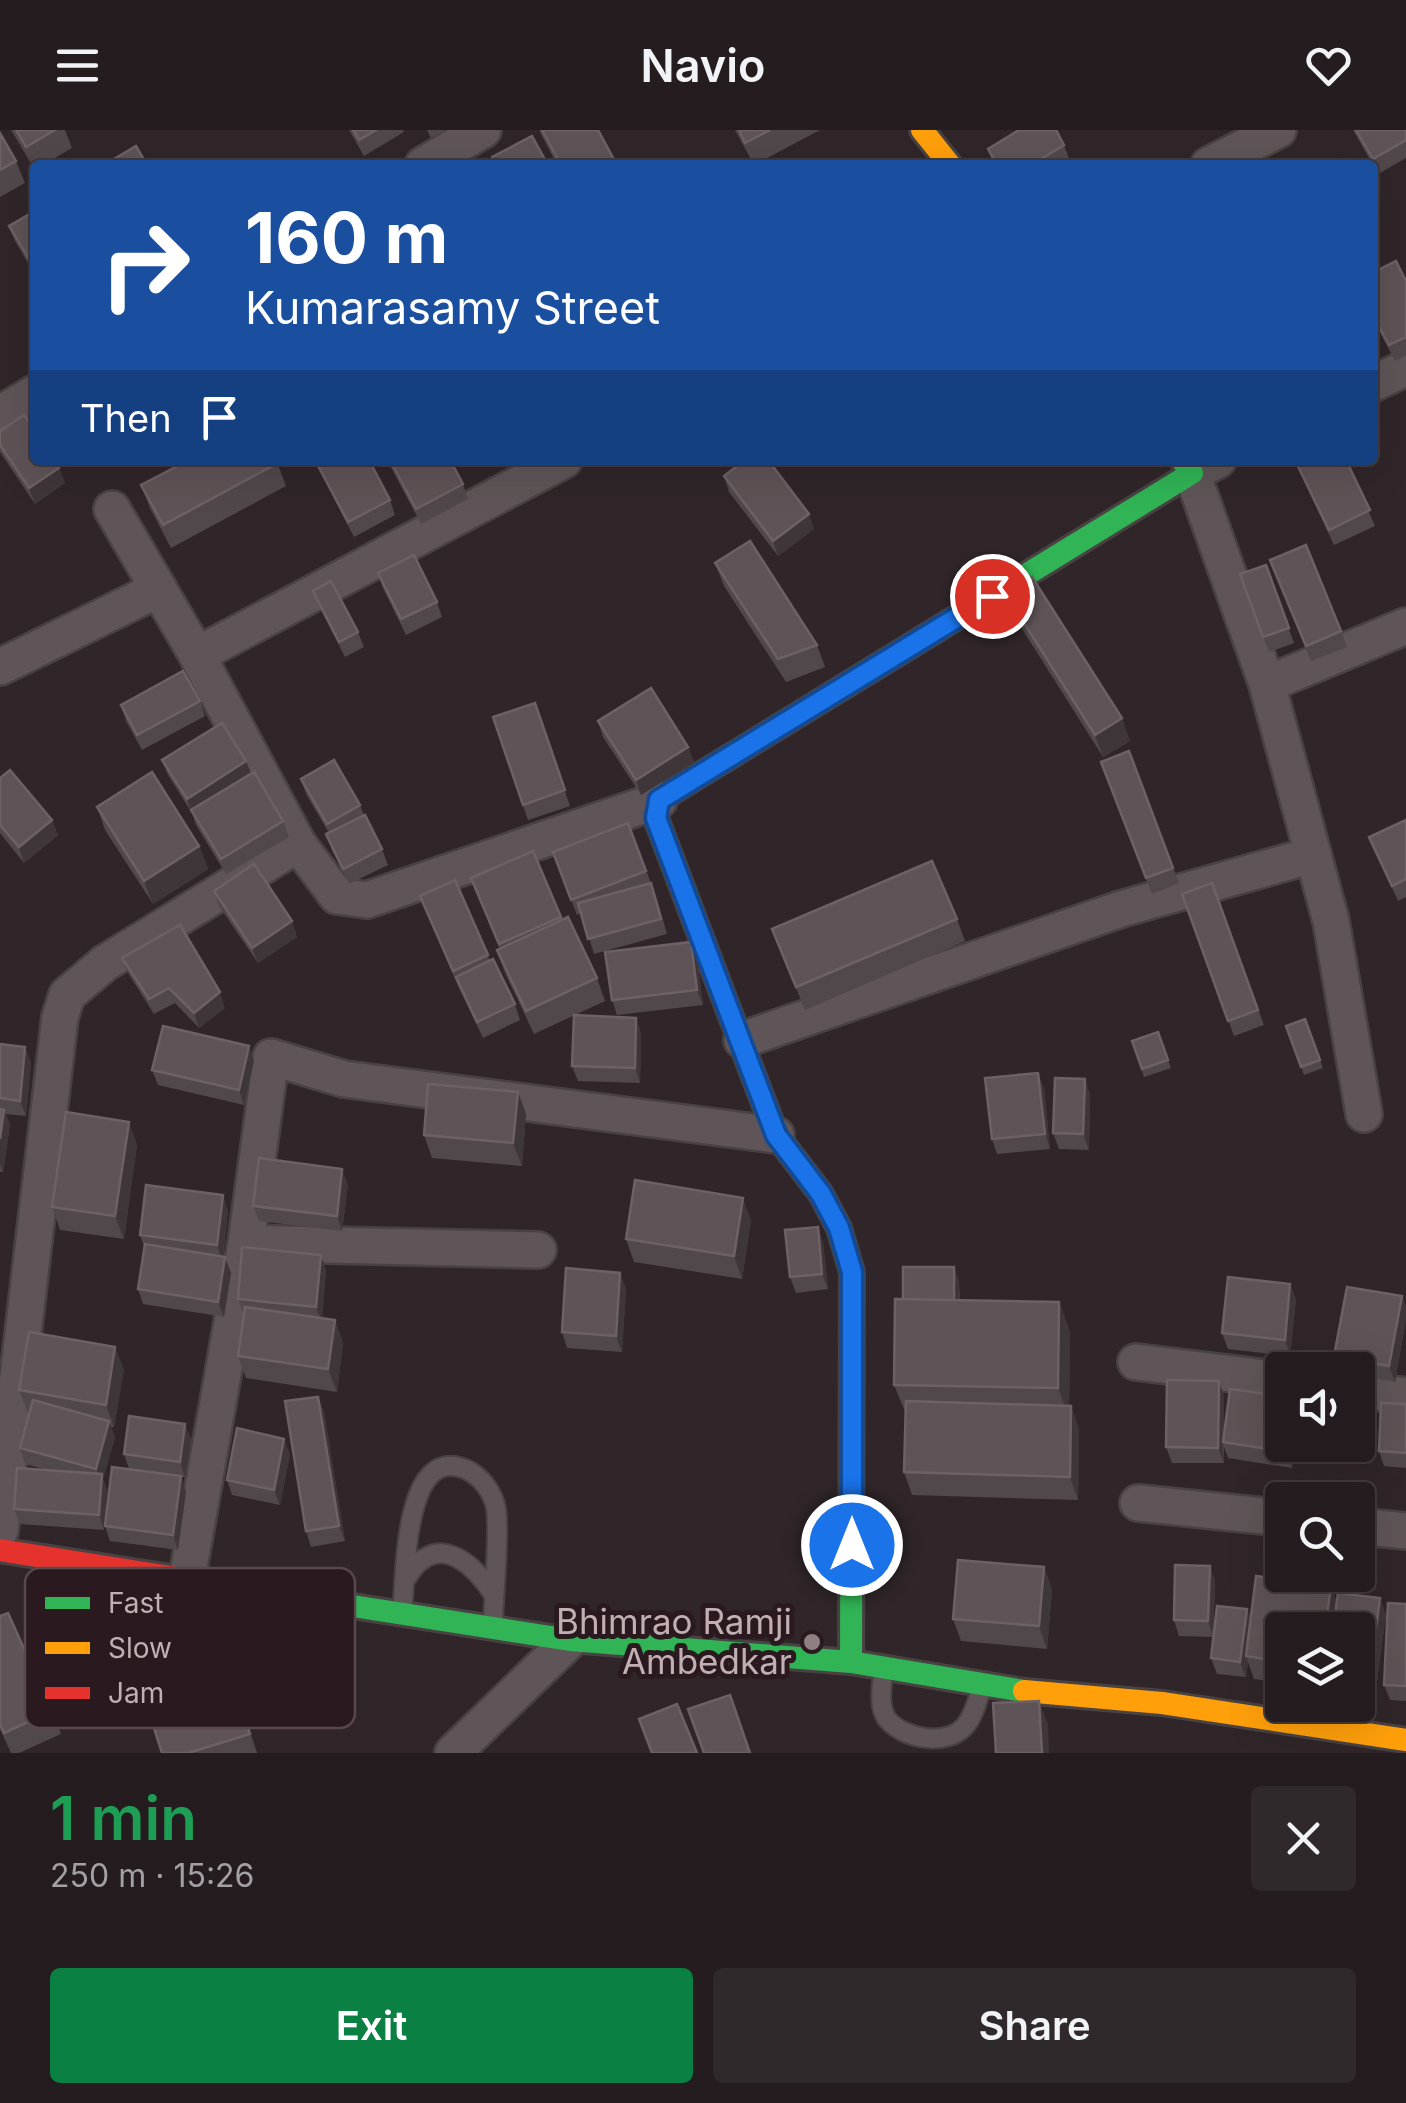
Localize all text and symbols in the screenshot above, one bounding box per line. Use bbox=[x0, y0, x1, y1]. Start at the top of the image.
icon: menu bbox=[50, 38, 105, 93]
text: Navio bbox=[641, 38, 765, 93]
icon: heart bbox=[1301, 38, 1356, 93]
text: 160 m bbox=[245, 195, 448, 280]
icon: right bbox=[80, 200, 210, 330]
text: Kumarasamy Street bbox=[245, 280, 660, 335]
icon: arrive bbox=[192, 390, 247, 445]
text: Then bbox=[80, 395, 172, 441]
pin bbox=[950, 554, 1035, 639]
icon: arrive bbox=[965, 569, 1020, 624]
map controls bbox=[1265, 1352, 1375, 1722]
button: sound bbox=[1265, 1352, 1375, 1462]
button: search bbox=[1265, 1482, 1375, 1592]
position arrow bbox=[800, 1493, 904, 1597]
legend bbox=[25, 1568, 355, 1728]
text: Fast bbox=[108, 1586, 164, 1620]
place label: Bhimrao Ramji Ambedkar bbox=[556, 1600, 792, 1682]
button: layers bbox=[1265, 1612, 1375, 1722]
text: Slow bbox=[108, 1631, 172, 1665]
marker: Bhimrao Ramji Ambedkar bbox=[801, 1631, 823, 1653]
text: Jam bbox=[108, 1676, 164, 1710]
text: 1 min bbox=[50, 1782, 197, 1854]
button: close bbox=[1251, 1786, 1356, 1891]
text: 250 m · 15:26 bbox=[50, 1856, 254, 1895]
button: Exit bbox=[50, 1968, 693, 2083]
button: Share bbox=[713, 1968, 1356, 2083]

